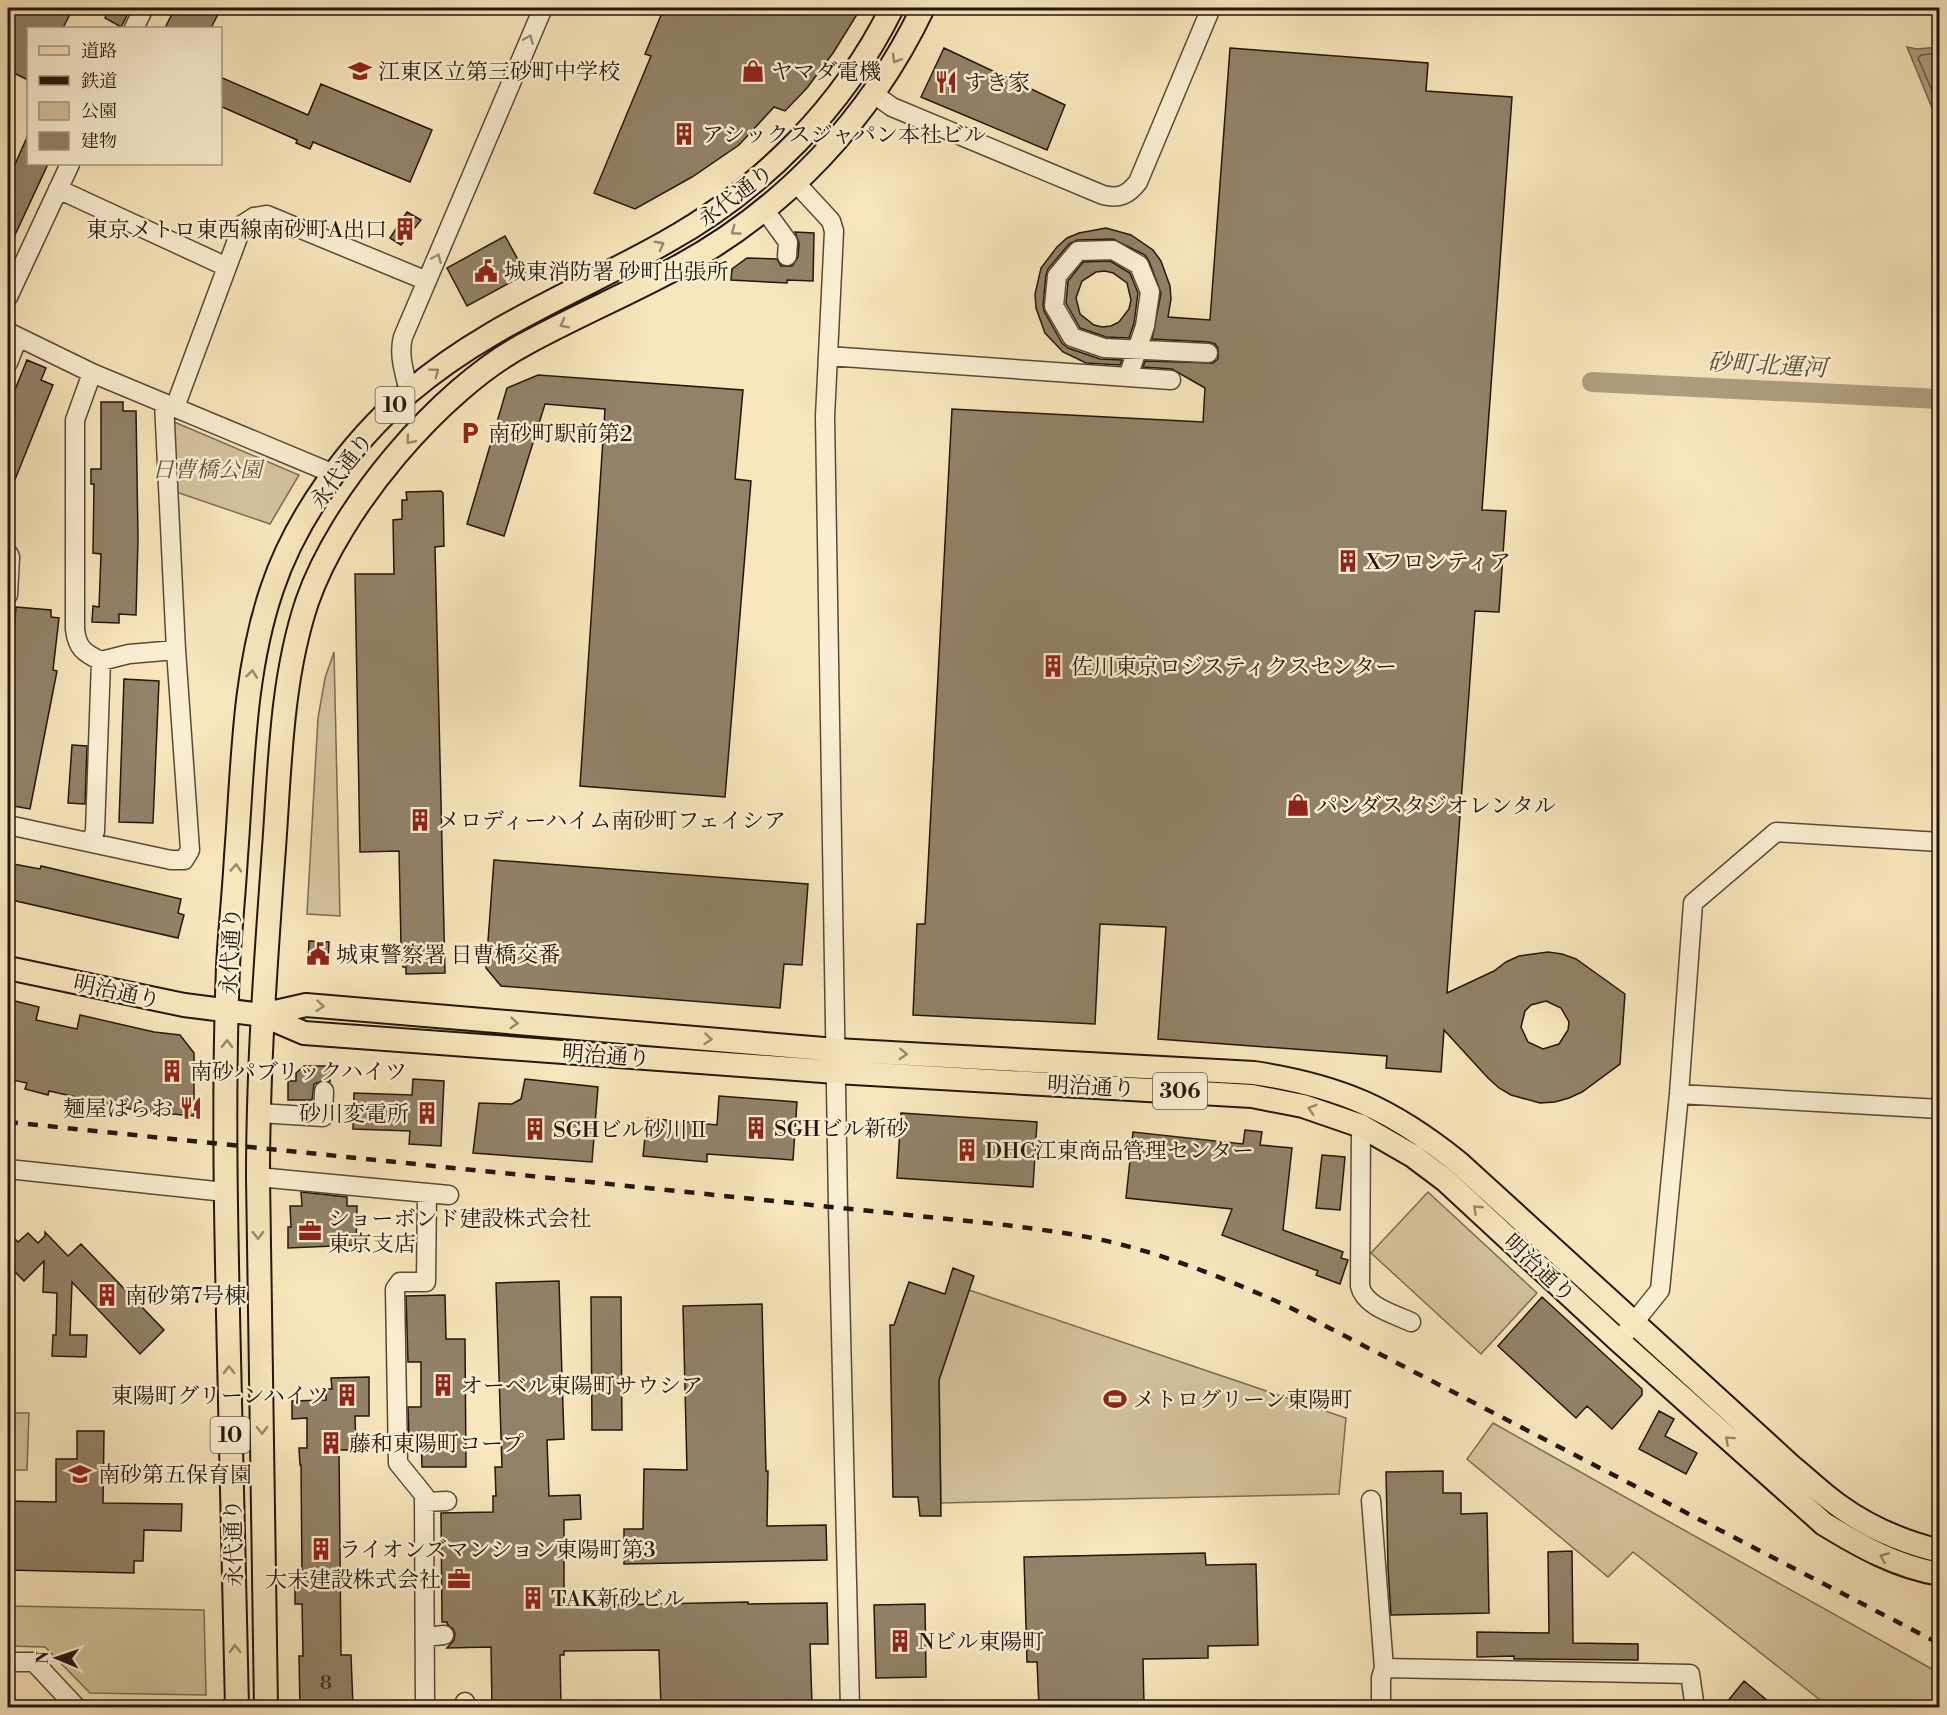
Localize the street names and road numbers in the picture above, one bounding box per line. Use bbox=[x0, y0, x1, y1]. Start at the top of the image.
street label: 永代通り bbox=[693, 159, 779, 233]
road number: 10 bbox=[376, 387, 414, 423]
street label: 永代通り bbox=[305, 428, 379, 514]
street label: 永代通り bbox=[216, 906, 247, 996]
street label: 明治通り bbox=[71, 970, 163, 1015]
street label: 明治通り bbox=[561, 1040, 651, 1073]
street label: 明治通り bbox=[1046, 1072, 1136, 1103]
road number: 306 bbox=[1153, 1073, 1207, 1109]
street label: 明治通り bbox=[1498, 1229, 1580, 1309]
road number: 10 bbox=[210, 1417, 250, 1453]
street label: 永代通り bbox=[220, 1499, 249, 1587]

